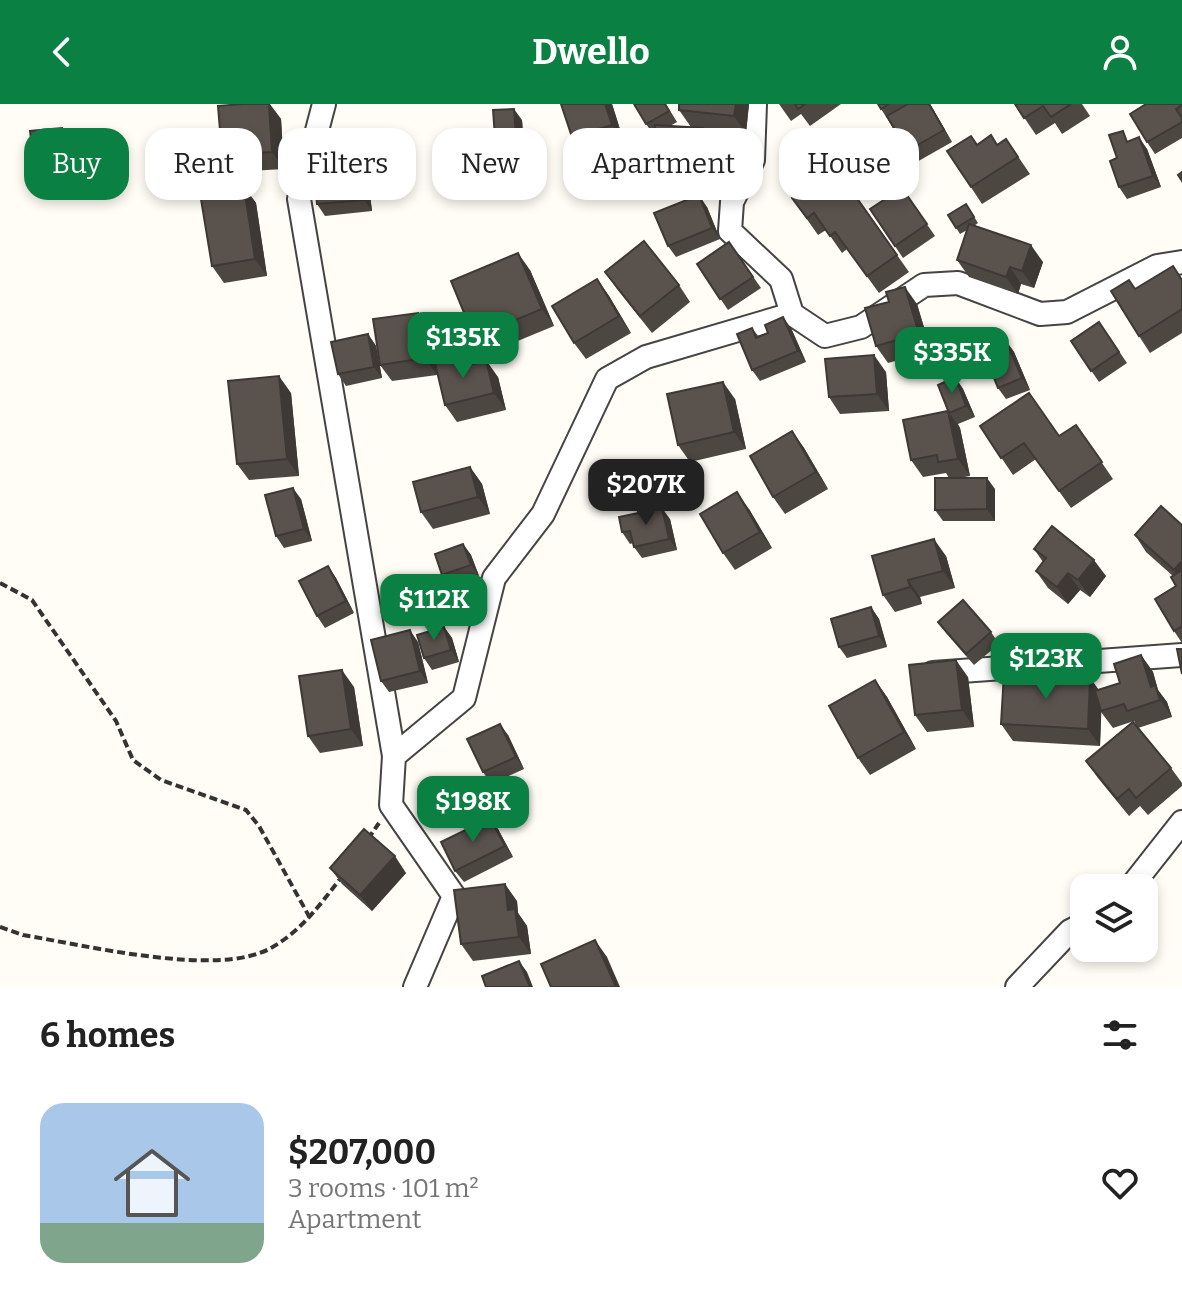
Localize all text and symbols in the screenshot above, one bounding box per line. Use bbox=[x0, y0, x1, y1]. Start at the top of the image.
icon: back bbox=[40, 30, 84, 74]
text: Dwello bbox=[532, 30, 650, 74]
icon: person bbox=[1098, 30, 1142, 74]
chip: Buy bbox=[24, 128, 129, 200]
chip: Rent bbox=[145, 128, 262, 200]
chip: Filters bbox=[278, 128, 416, 200]
chip: New bbox=[432, 128, 547, 200]
chip: Apartment bbox=[563, 128, 763, 200]
chip: House bbox=[779, 128, 919, 200]
pin: $135K bbox=[407, 312, 519, 380]
text: $135K bbox=[426, 322, 500, 353]
pin: $335K bbox=[896, 327, 1008, 395]
text: $335K bbox=[913, 337, 991, 368]
pin: $207K bbox=[590, 459, 702, 527]
text: $207K bbox=[606, 469, 686, 500]
pin: $112K bbox=[378, 574, 490, 642]
text: $112K bbox=[398, 584, 470, 615]
pin: $123K bbox=[990, 633, 1102, 701]
text: $123K bbox=[1009, 643, 1083, 674]
pin: $198K bbox=[417, 776, 529, 844]
text: $198K bbox=[435, 786, 511, 817]
map controls bbox=[1070, 874, 1158, 962]
button: layers bbox=[1070, 874, 1158, 962]
icon: filters bbox=[1098, 1013, 1142, 1057]
text: 6 homes bbox=[40, 1015, 175, 1056]
text: $207,000 bbox=[288, 1132, 436, 1173]
icon: home bbox=[104, 1135, 200, 1231]
icon: heart bbox=[1098, 1161, 1142, 1205]
text: 3 rooms · 101 m² bbox=[288, 1173, 479, 1204]
text: Apartment bbox=[288, 1204, 421, 1235]

